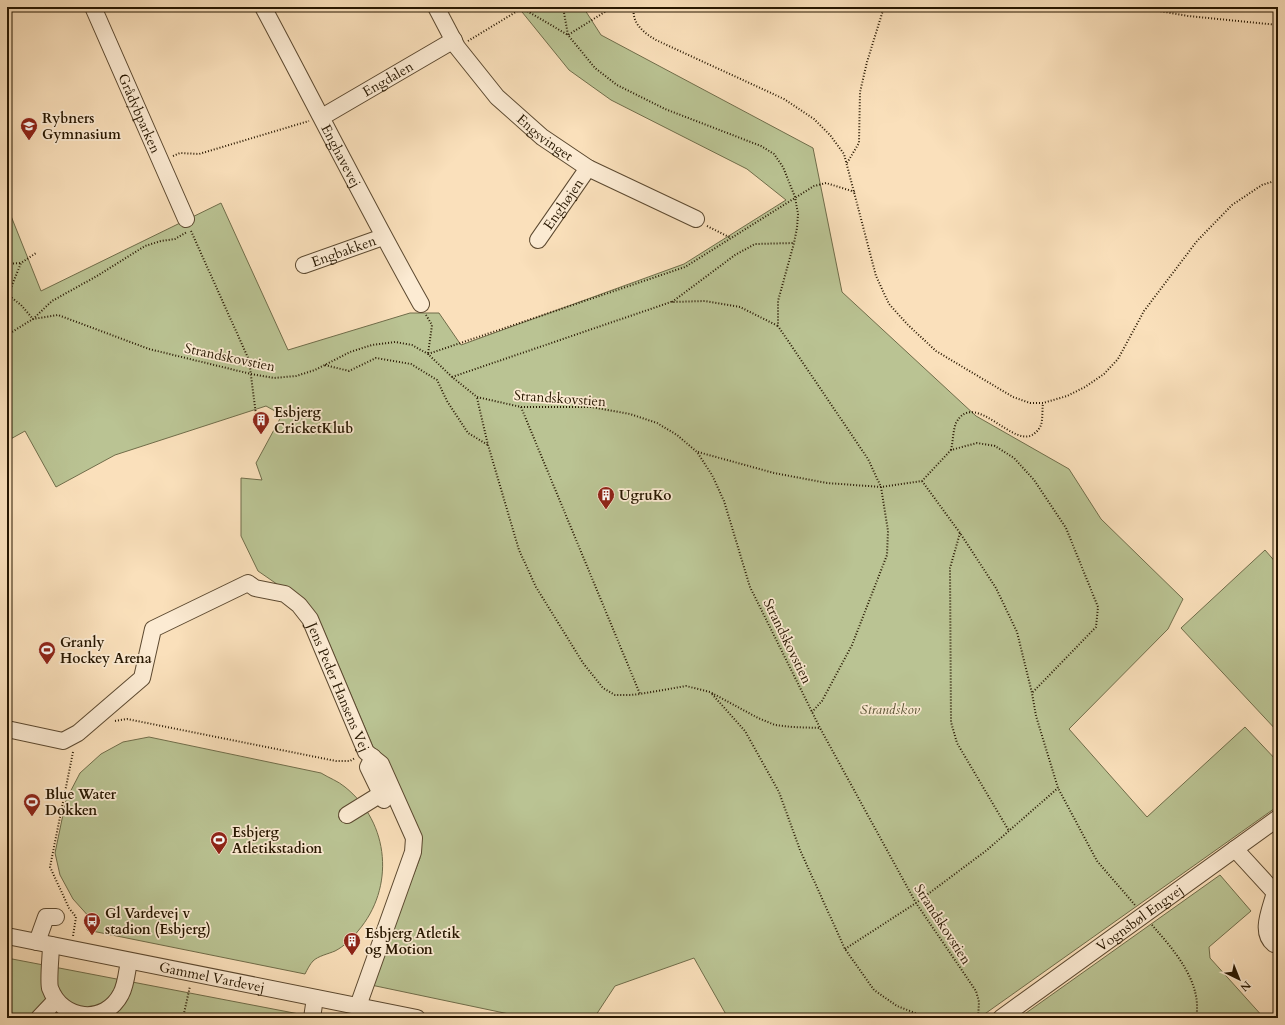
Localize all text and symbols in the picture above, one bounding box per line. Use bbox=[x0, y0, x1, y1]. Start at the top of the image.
street label: Engdalen bbox=[359, 57, 417, 101]
street label: Grådybparken bbox=[113, 71, 165, 156]
place label: Rybners Gymnasium bbox=[42, 109, 121, 144]
street label: Engsvinget bbox=[512, 110, 577, 166]
school or university icon: Rybners Gymnasium bbox=[19, 116, 39, 141]
street label: Enghavevej bbox=[316, 121, 365, 191]
street label: Enghøjen bbox=[539, 175, 588, 234]
street label: Engbakken bbox=[309, 231, 379, 272]
street label: Strandskovstien bbox=[183, 339, 277, 376]
street label: Strandskovstien bbox=[513, 386, 607, 411]
place label: Esbjerg CricketKlub bbox=[274, 403, 353, 438]
building icon: Esbjerg CricketKlub bbox=[251, 410, 271, 435]
building icon: UgruKo bbox=[596, 485, 616, 510]
place label: UgruKo bbox=[619, 486, 671, 505]
street label: Strandskovstien bbox=[759, 596, 816, 687]
street label: Jens Peder Hansens Vej bbox=[302, 618, 374, 755]
place label: Granly Hockey Arena bbox=[60, 633, 152, 668]
sports icon: Granly Hockey Arena bbox=[37, 640, 57, 665]
park label: Strandskov bbox=[860, 700, 921, 719]
place label: Blue Water Dokken bbox=[45, 785, 117, 820]
sports icon: Blue Water Dokken bbox=[22, 792, 42, 817]
place label: Esbjerg Atletikstadion bbox=[232, 823, 322, 858]
sports icon: Esbjerg Atletikstadion bbox=[209, 830, 229, 855]
street label: Strandskovstien bbox=[910, 880, 976, 968]
street label: Vognsbøl Engvej bbox=[1093, 880, 1187, 956]
place label: Gl Vardevej v stadion (Esbjerg) bbox=[105, 904, 211, 939]
bus stop icon: Gl Vardevej v stadion (Esbjerg) bbox=[82, 911, 102, 936]
place label: Esbjerg Atletik og Motion bbox=[365, 924, 460, 959]
building icon: Esbjerg Atletik og Motion bbox=[342, 931, 362, 956]
street label: Gammel Vardevej bbox=[157, 958, 266, 997]
north arrow bbox=[1219, 959, 1259, 999]
text: N bbox=[1237, 977, 1254, 995]

